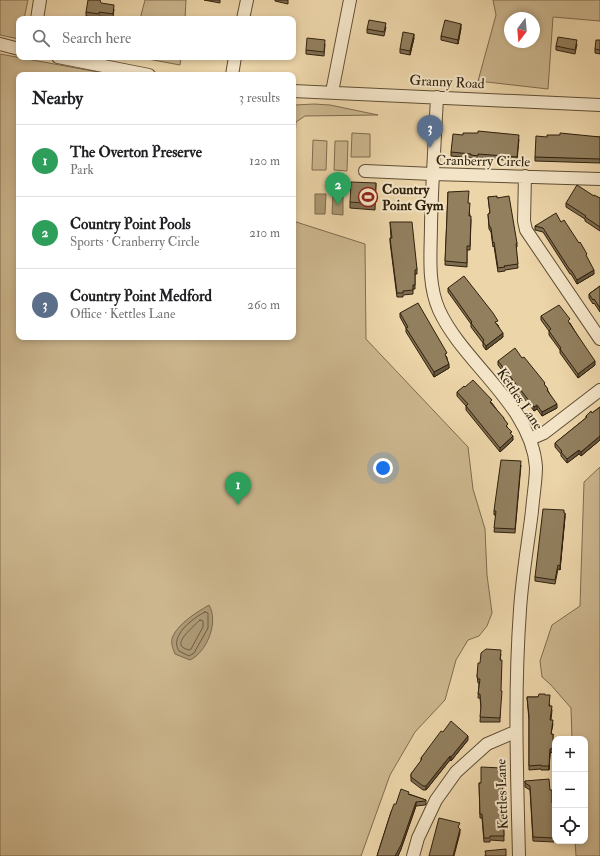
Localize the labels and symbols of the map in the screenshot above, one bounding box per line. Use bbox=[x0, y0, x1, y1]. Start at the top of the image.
north arrow bbox=[504, 12, 540, 48]
street label: Granny Road bbox=[409, 72, 485, 93]
pin: 3 bbox=[417, 115, 443, 148]
street label: Cranberry Circle bbox=[436, 152, 531, 171]
pin: 2 bbox=[325, 172, 351, 205]
place label: Country Point Gym bbox=[382, 181, 444, 215]
sports icon: Country Point Gym bbox=[357, 186, 379, 208]
street label: Kettles Lane bbox=[493, 365, 547, 433]
your location bbox=[373, 458, 393, 478]
pin: 1 bbox=[225, 472, 251, 505]
street label: Kettles Lane bbox=[492, 758, 512, 830]

